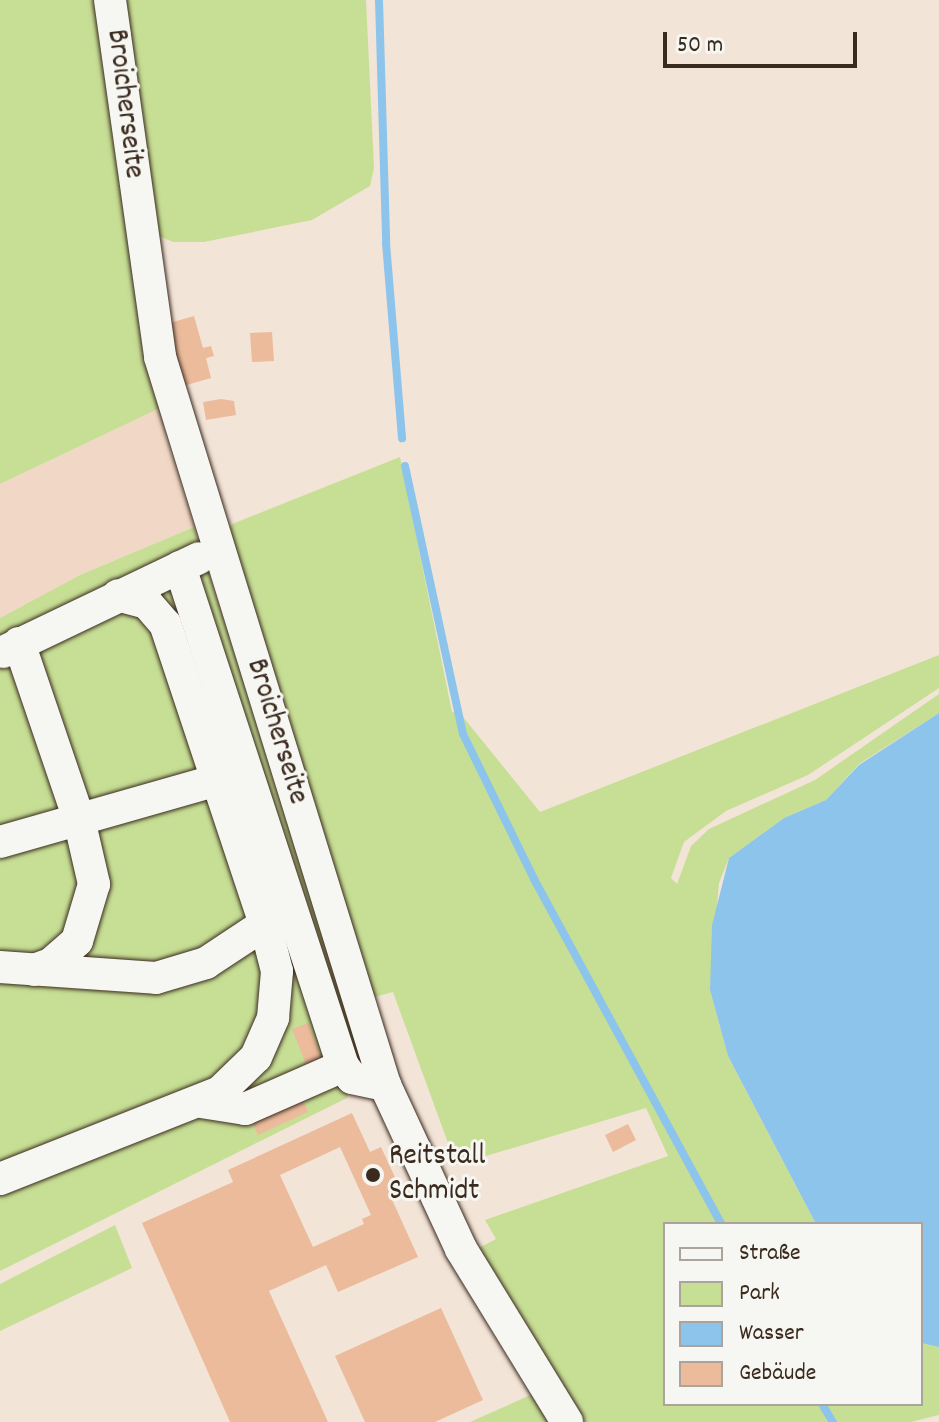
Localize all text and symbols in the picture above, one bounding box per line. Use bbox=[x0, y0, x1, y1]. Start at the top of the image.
scale bar bbox=[667, 16, 861, 66]
street label: Broicherseite bbox=[96, 27, 150, 181]
text: 50 m bbox=[677, 29, 723, 63]
street label: Broicherseite bbox=[236, 655, 314, 809]
place label: Reitstall Schmidt bbox=[389, 1140, 485, 1210]
marker: Reitstall Schmidt bbox=[364, 1166, 382, 1184]
legend bbox=[663, 1222, 923, 1406]
text: Straße bbox=[739, 1237, 801, 1271]
text: Park bbox=[739, 1277, 780, 1311]
text: Wasser bbox=[739, 1317, 804, 1351]
text: Gebäude bbox=[739, 1357, 816, 1391]

